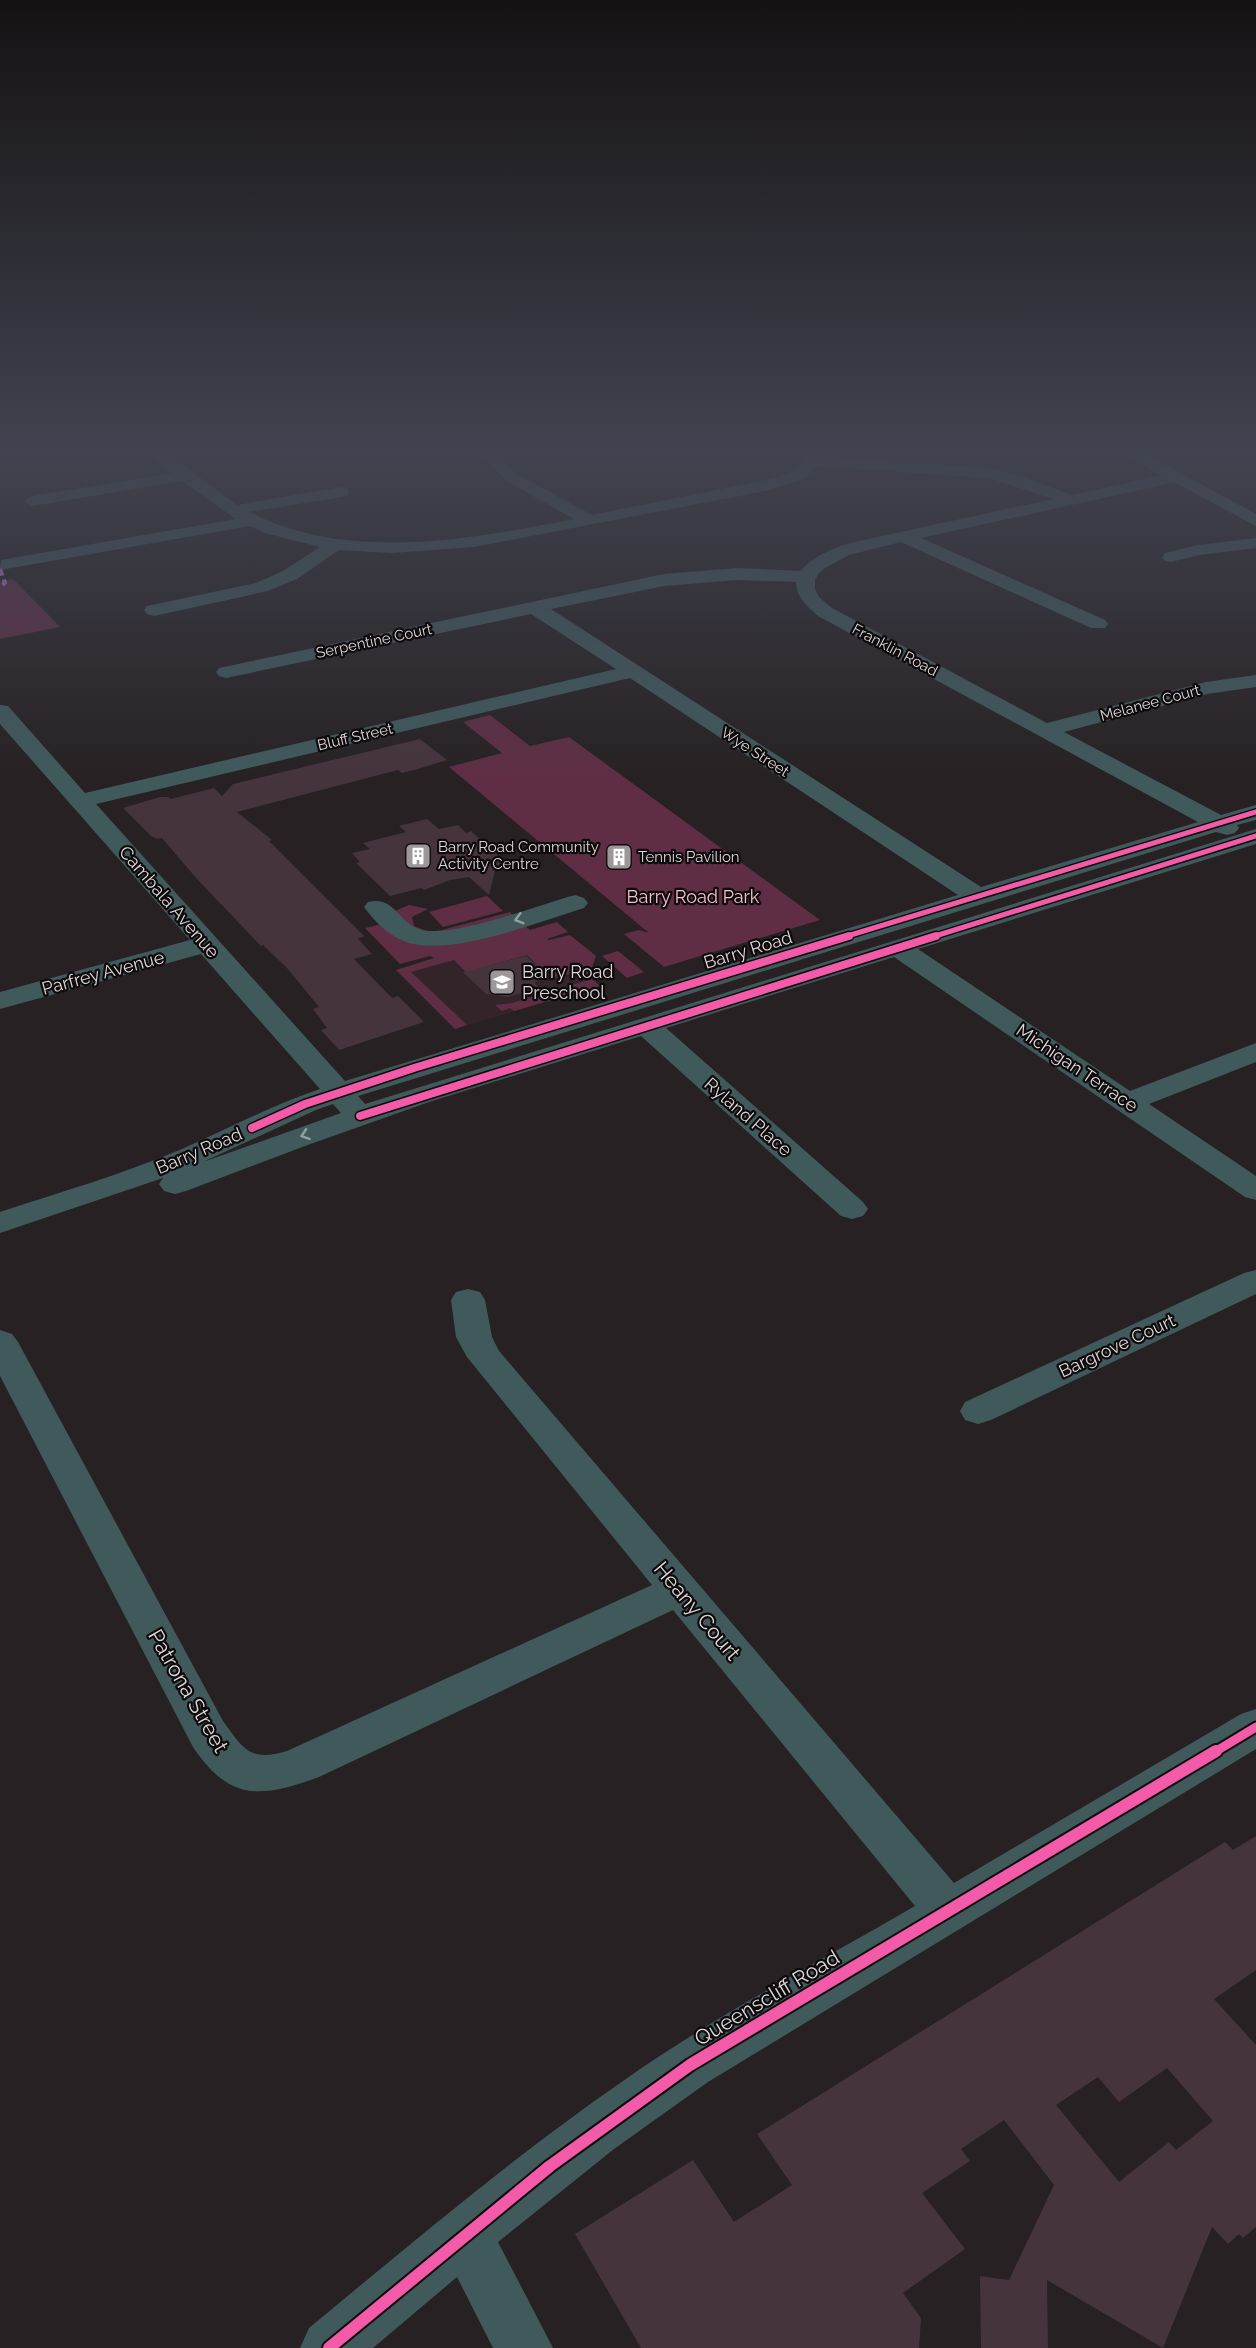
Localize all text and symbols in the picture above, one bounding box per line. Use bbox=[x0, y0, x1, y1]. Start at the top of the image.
street label: Serpentine Court bbox=[314, 620, 434, 662]
street label: Franklin Road bbox=[849, 620, 941, 680]
street label: Melanee Court bbox=[1098, 681, 1202, 725]
street label: Bluff Street bbox=[316, 720, 394, 754]
street label: Wye Street bbox=[718, 723, 792, 781]
place label: Barry Road Community Activity Centre bbox=[438, 838, 599, 873]
street label: Cambala Avenue bbox=[115, 841, 224, 962]
building icon: Barry Road Community Activity Centre bbox=[403, 841, 433, 871]
building icon: Tennis Pavilion bbox=[604, 842, 634, 872]
place label: Tennis Pavilion bbox=[638, 848, 740, 866]
park label: Barry Road Park bbox=[627, 886, 760, 907]
one-way arrow bbox=[514, 911, 524, 924]
street label: Barry Road bbox=[701, 926, 795, 973]
street label: Parfrey Avenue bbox=[39, 946, 167, 999]
place label: Barry Road Preschool bbox=[522, 961, 613, 1003]
school or university icon: Barry Road Preschool bbox=[487, 967, 517, 997]
street label: Michigan Terrace bbox=[1013, 1019, 1142, 1116]
street label: Ryland Place bbox=[700, 1073, 797, 1161]
street label: Barry Road bbox=[153, 1123, 245, 1178]
one-way arrow bbox=[300, 1128, 311, 1141]
street label: Bargrove Court bbox=[1055, 1309, 1178, 1382]
street label: Heany Court bbox=[649, 1556, 746, 1665]
street label: Patrona Street bbox=[143, 1625, 234, 1757]
street label: Queenscliff Road bbox=[690, 1944, 844, 2051]

